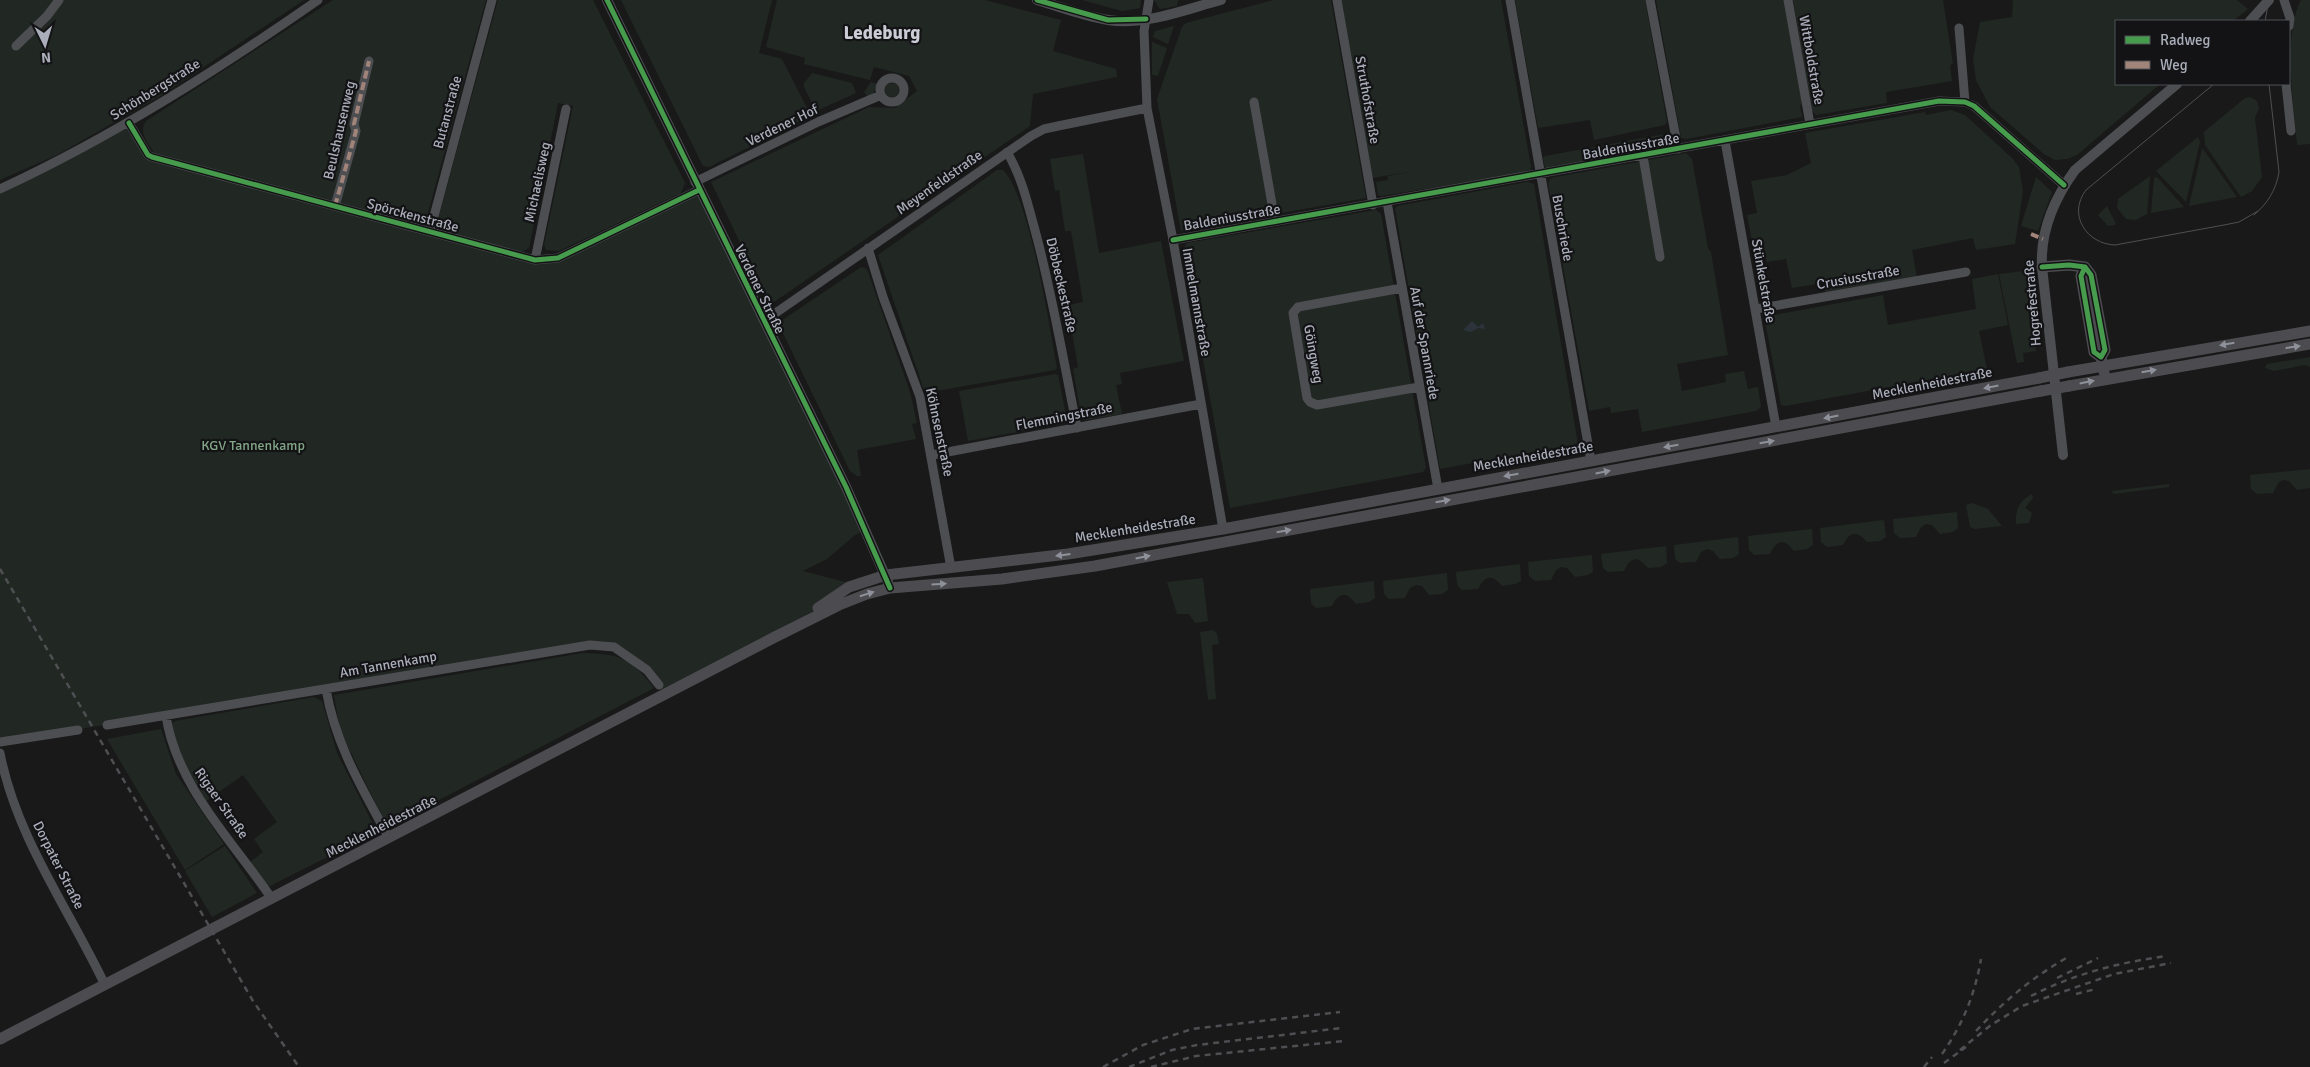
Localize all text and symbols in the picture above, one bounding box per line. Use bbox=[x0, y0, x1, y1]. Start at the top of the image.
street label: Wittboldstraße bbox=[1795, 14, 1828, 106]
north arrow bbox=[20, 20, 70, 70]
legend bbox=[2115, 20, 2290, 85]
district label: Ledeburg bbox=[844, 21, 920, 45]
text: Radweg bbox=[2160, 31, 2211, 49]
text: N bbox=[40, 49, 52, 66]
street label: Schönbergstraße bbox=[107, 55, 203, 124]
street label: Struthofstraße bbox=[1351, 55, 1384, 145]
text: Weg bbox=[2160, 56, 2188, 74]
street label: Butanstraße bbox=[430, 74, 465, 150]
street label: Beulshausenweg bbox=[320, 79, 359, 181]
street label: Verdener Hof bbox=[743, 100, 822, 150]
street label: Baldeniusstraße bbox=[1581, 130, 1681, 163]
street label: Michaelisweg bbox=[521, 140, 554, 224]
street label: Meyenfeldstraße bbox=[893, 146, 986, 218]
street label: Buschriede bbox=[1548, 194, 1577, 263]
street label: Spörckenstraße bbox=[365, 195, 461, 236]
street label: Baldeniusstraße bbox=[1182, 201, 1282, 234]
street label: Döbbeckestraße bbox=[1042, 236, 1081, 335]
street label: Stünkelstraße bbox=[1748, 238, 1779, 324]
street label: Verdener Straße bbox=[731, 242, 789, 337]
street label: Immelmannstraße bbox=[1179, 246, 1214, 358]
street label: Hogrefestraße bbox=[2020, 259, 2045, 347]
street label: Crusiusstraße bbox=[1815, 262, 1901, 293]
street label: Auf der Spannriede bbox=[1406, 285, 1443, 401]
street label: Göingweg bbox=[1300, 323, 1327, 385]
one-way arrow bbox=[2219, 341, 2235, 349]
one-way arrow bbox=[2285, 342, 2301, 350]
street label: Mecklenheidestraße bbox=[1871, 363, 1994, 403]
one-way arrow bbox=[2141, 367, 2157, 375]
one-way arrow bbox=[2079, 378, 2095, 386]
one-way arrow bbox=[1982, 383, 1998, 391]
street label: Köhnsenstraße bbox=[922, 386, 957, 478]
street label: Flemmingstraße bbox=[1014, 399, 1114, 434]
one-way arrow bbox=[1823, 413, 1839, 421]
park label: KGV Tannenkamp bbox=[201, 437, 305, 454]
street label: Mecklenheidestraße bbox=[1471, 438, 1595, 475]
one-way arrow bbox=[1759, 438, 1775, 446]
one-way arrow bbox=[1663, 443, 1679, 451]
one-way arrow bbox=[1596, 468, 1611, 476]
one-way arrow bbox=[1503, 472, 1519, 480]
one-way arrow bbox=[1436, 497, 1452, 505]
street label: Mecklenheidestraße bbox=[1073, 511, 1197, 546]
one-way arrow bbox=[1276, 526, 1292, 534]
one-way arrow bbox=[1055, 551, 1071, 559]
one-way arrow bbox=[1136, 553, 1151, 561]
one-way arrow bbox=[931, 580, 947, 588]
one-way arrow bbox=[860, 590, 875, 598]
street label: Am Tannenkamp bbox=[338, 648, 438, 681]
street label: Rigaer Straße bbox=[191, 765, 252, 842]
street label: Mecklenheidestraße bbox=[323, 791, 440, 862]
street label: Dorpater Straße bbox=[29, 818, 88, 912]

